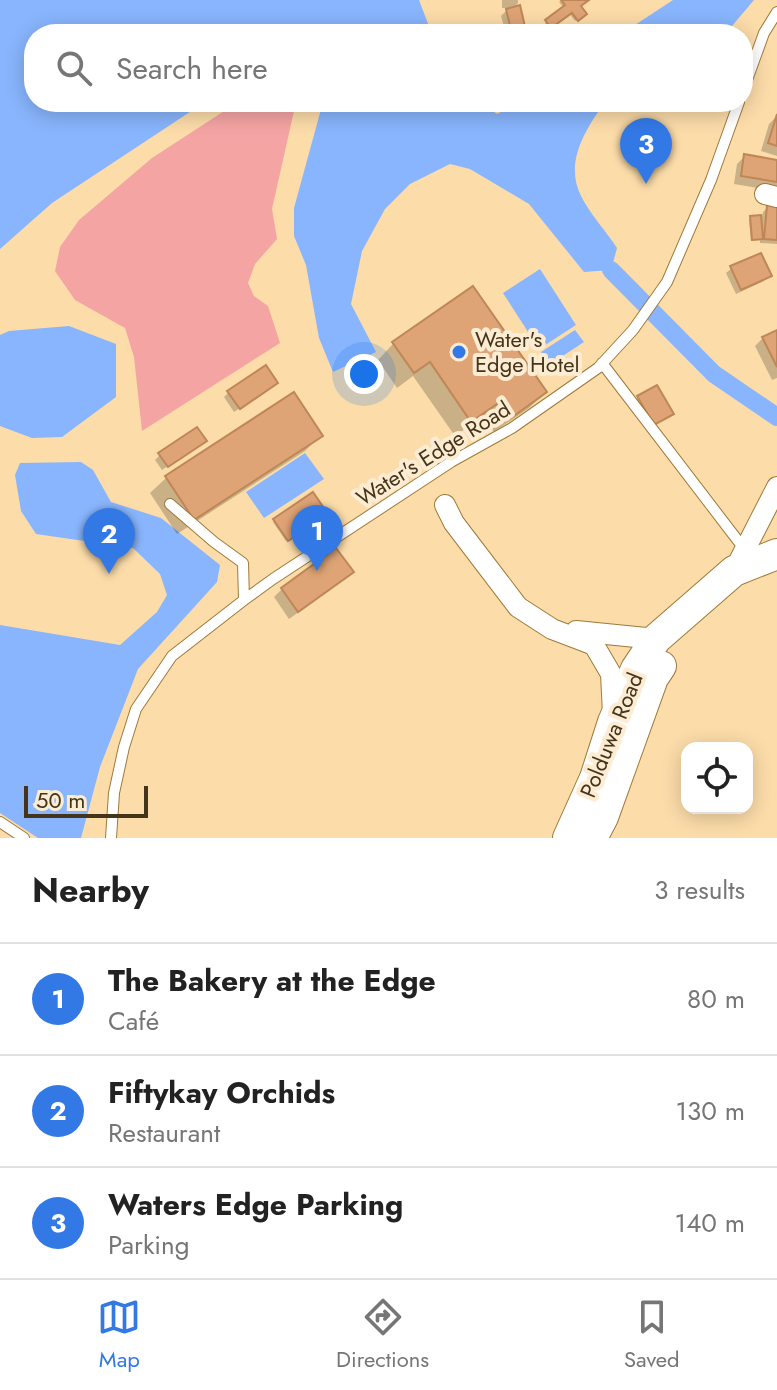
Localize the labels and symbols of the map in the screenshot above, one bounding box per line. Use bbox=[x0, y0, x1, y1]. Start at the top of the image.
pin: 3 bbox=[620, 118, 672, 184]
place label: Water's Edge Hotel bbox=[475, 323, 580, 380]
marker: Water's Edge Hotel bbox=[450, 343, 468, 361]
your location bbox=[344, 354, 384, 394]
street label: Water's Edge Road bbox=[350, 393, 516, 513]
pin: 1 bbox=[291, 505, 343, 571]
pin: 2 bbox=[83, 508, 135, 574]
street label: Polduwa Road bbox=[571, 668, 651, 802]
scale bar bbox=[24, 782, 148, 818]

